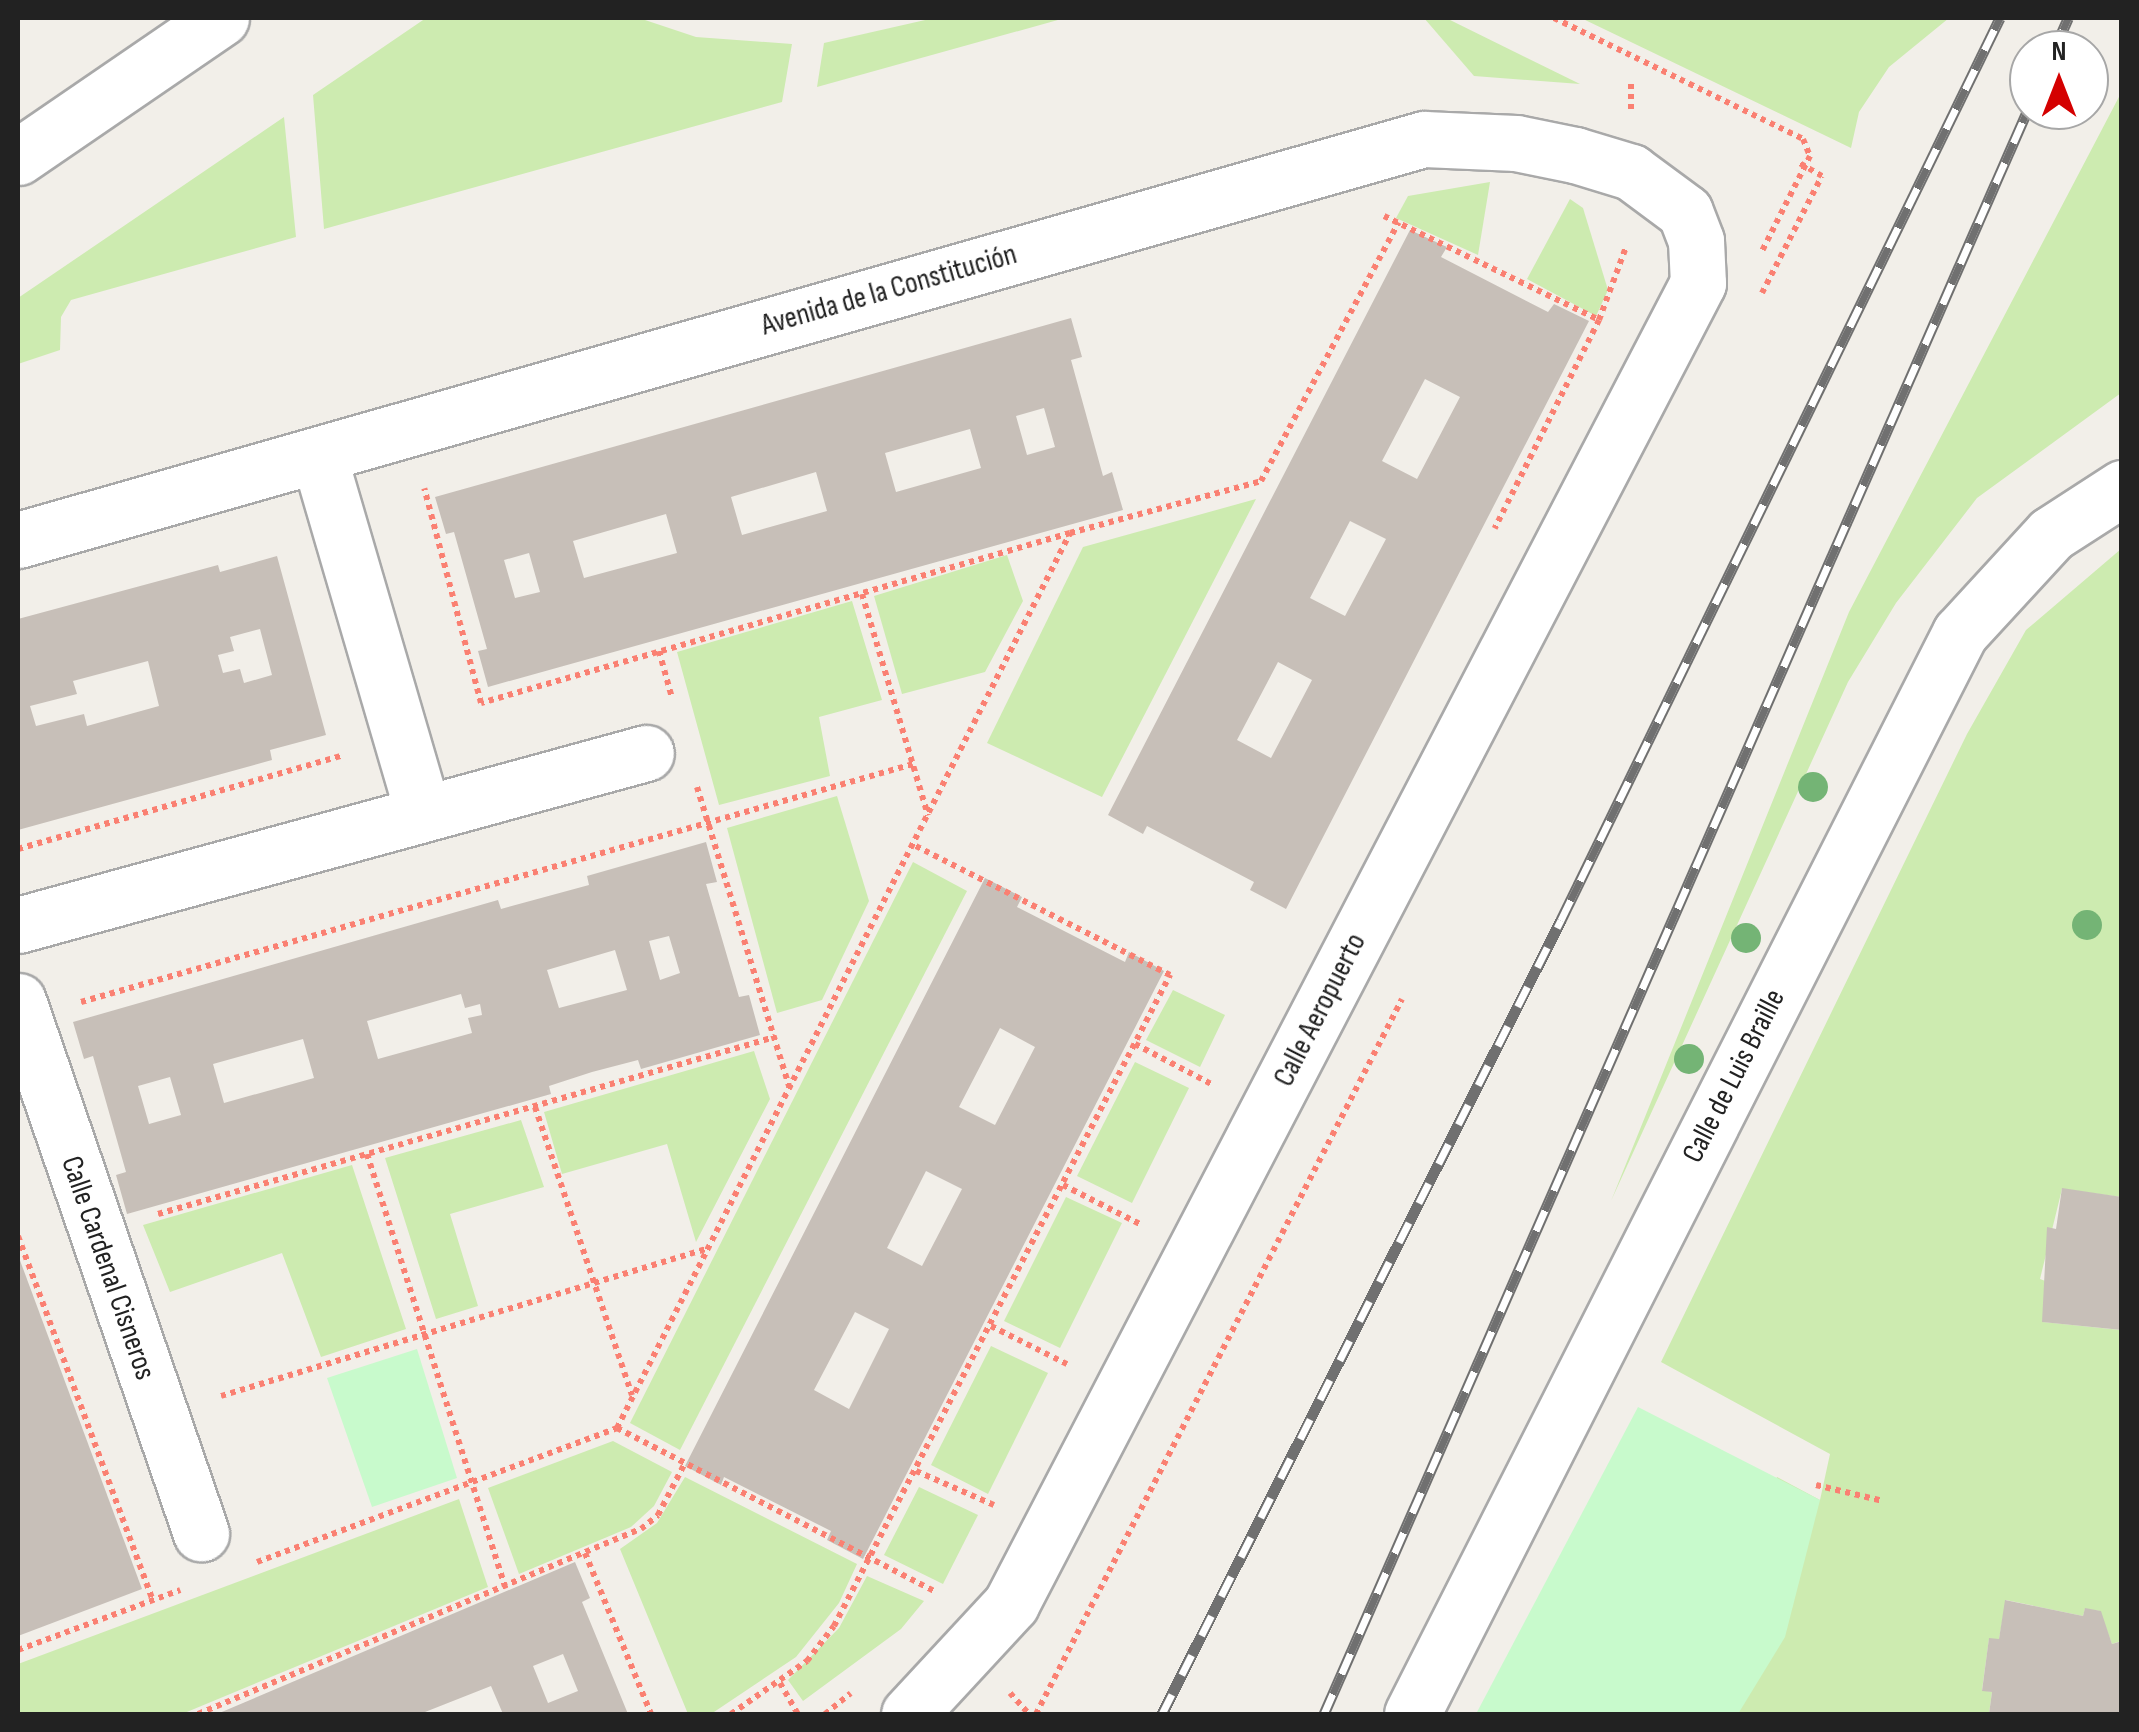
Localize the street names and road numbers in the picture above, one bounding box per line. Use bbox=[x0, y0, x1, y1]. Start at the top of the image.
street label: Avenida de la Constitución bbox=[757, 236, 1021, 344]
street label: Calle Aeropuerto bbox=[1266, 928, 1374, 1092]
street label: Calle de Luis Braille bbox=[1675, 983, 1793, 1169]
street label: Calle Cardenal Cisneros bbox=[53, 1152, 163, 1384]

